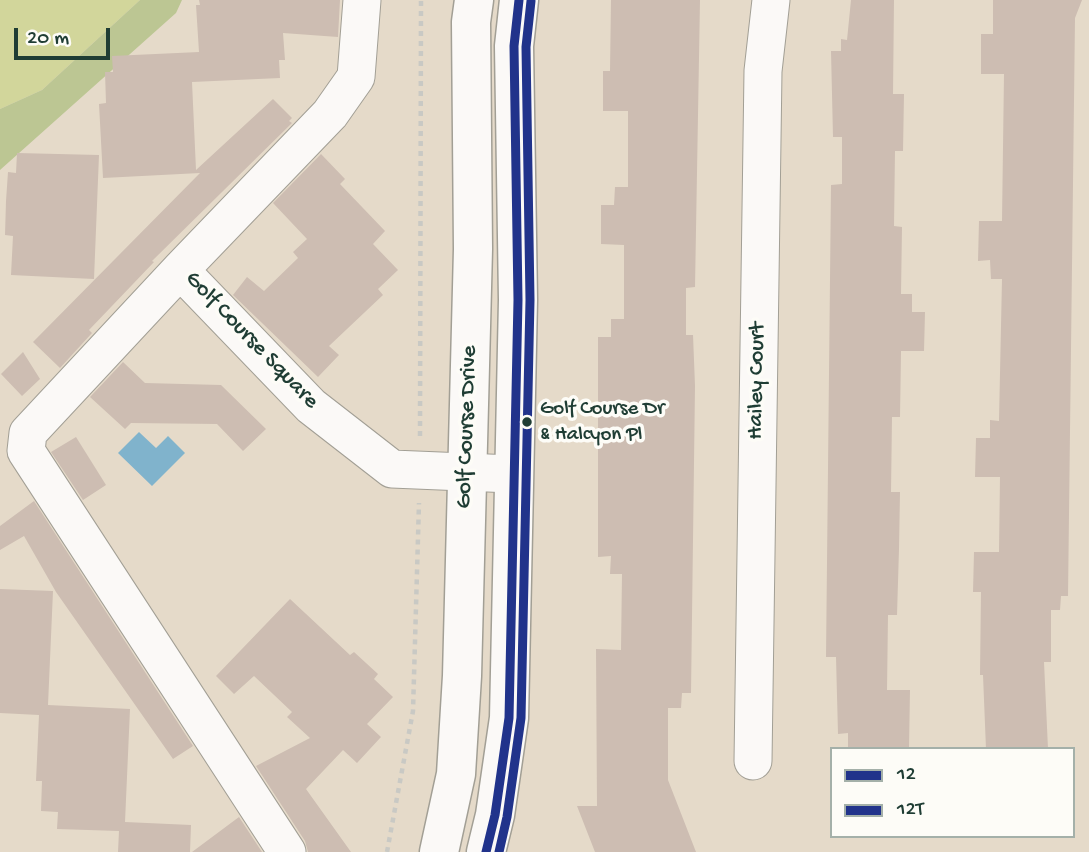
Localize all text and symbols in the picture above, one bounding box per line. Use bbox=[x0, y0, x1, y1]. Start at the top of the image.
scale bar bbox=[18, 14, 114, 58]
text: 20 m bbox=[27, 27, 69, 52]
street label: Golf Course Square bbox=[178, 266, 324, 416]
street label: Hailey Court bbox=[743, 322, 773, 440]
street label: Golf Course Drive bbox=[451, 345, 485, 509]
place label: Golf Course Dr & Halcyon Pl bbox=[540, 397, 664, 447]
marker: Golf Course Dr & Halcyon Pl bbox=[520, 415, 534, 429]
legend bbox=[830, 747, 1075, 838]
text: 12 bbox=[897, 763, 916, 788]
text: 12T bbox=[897, 798, 924, 823]

